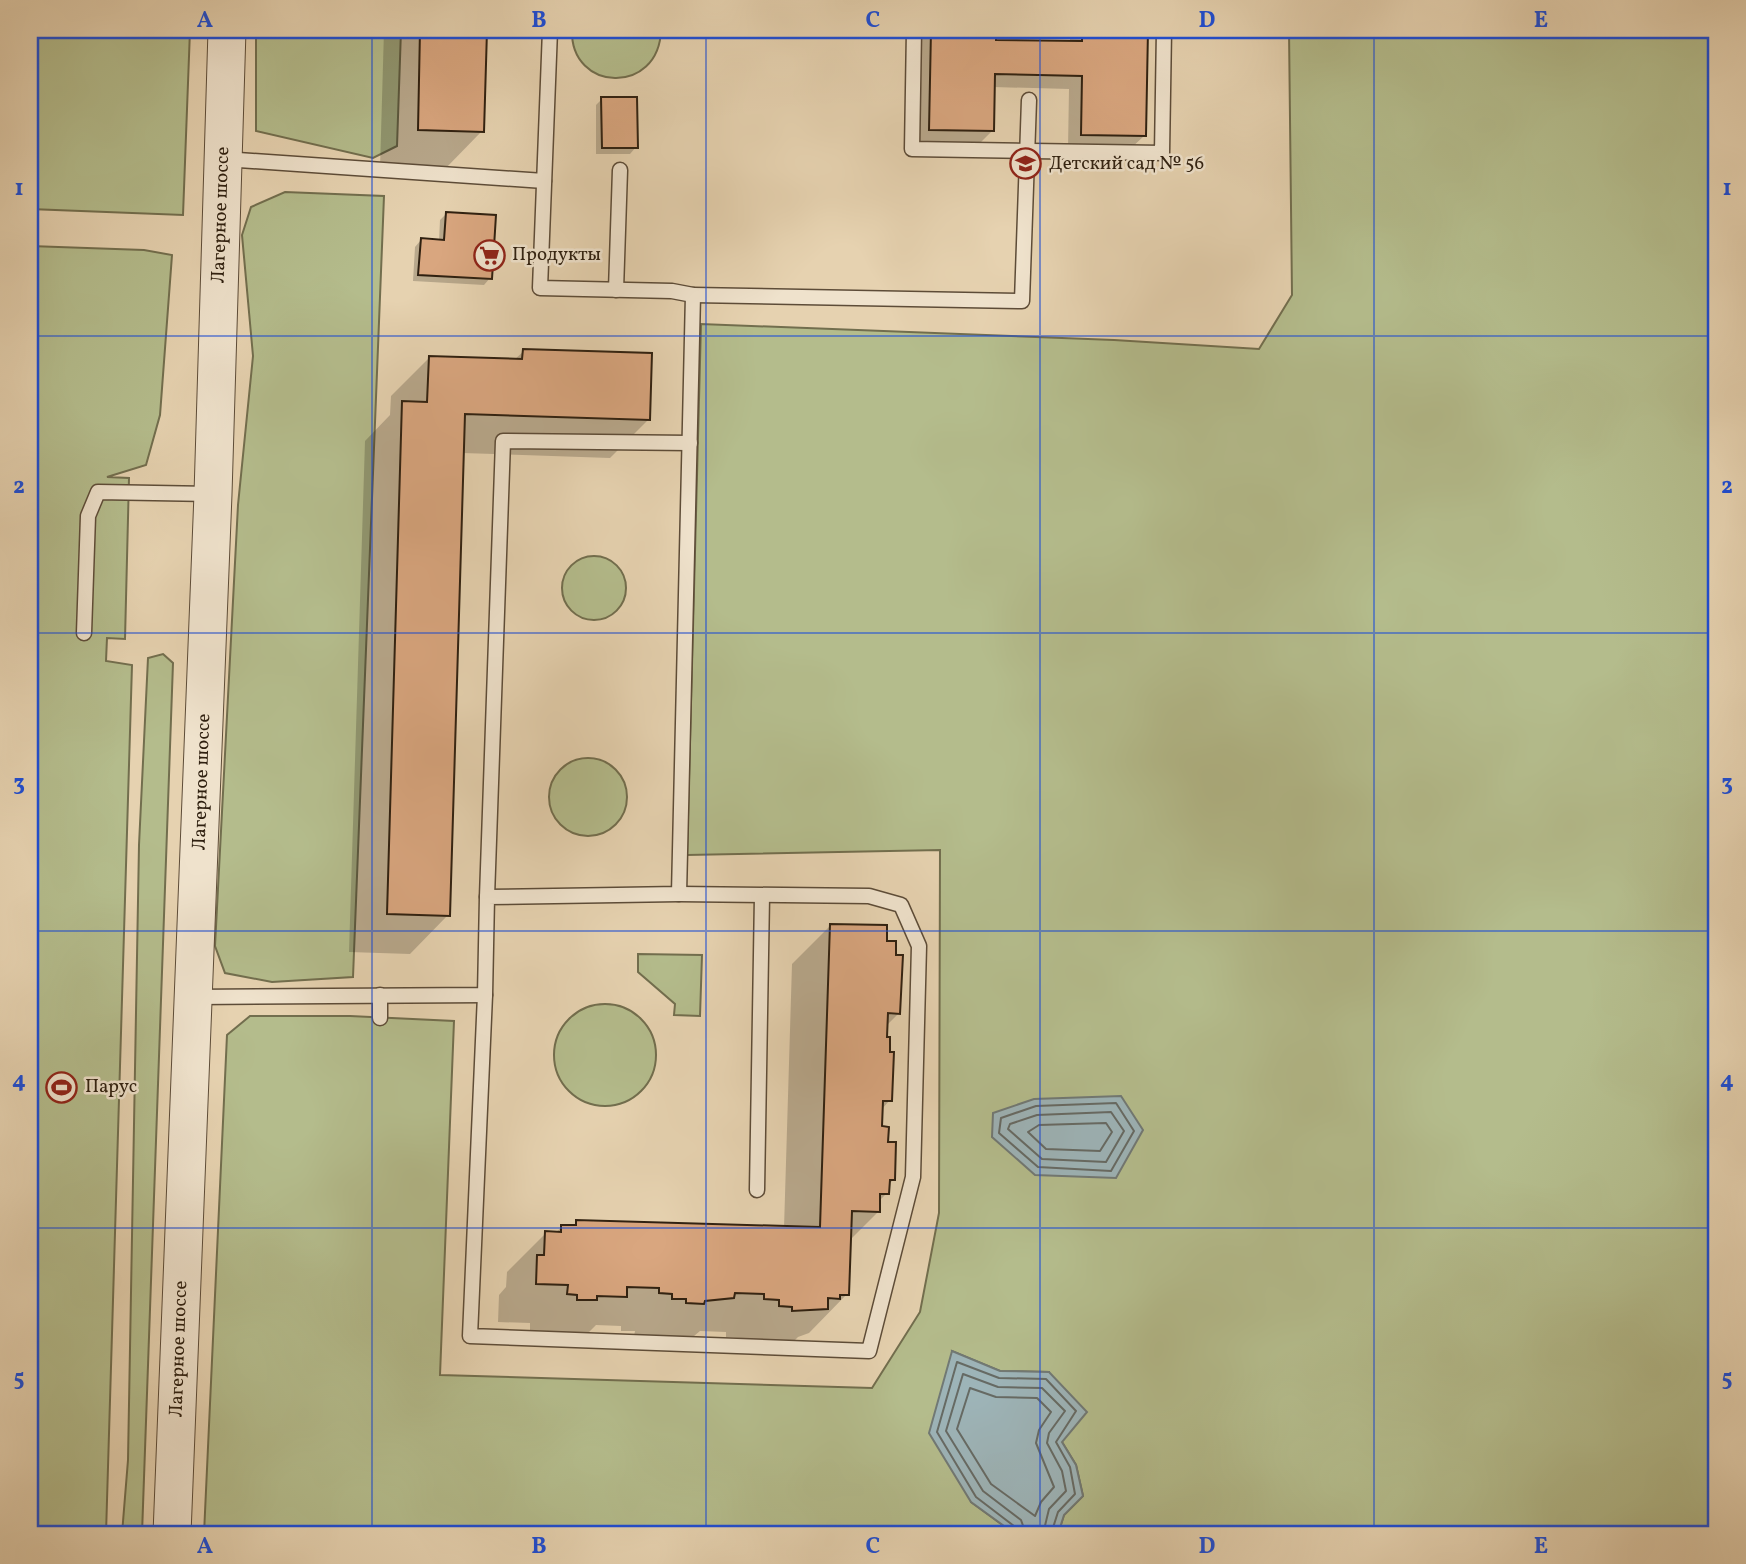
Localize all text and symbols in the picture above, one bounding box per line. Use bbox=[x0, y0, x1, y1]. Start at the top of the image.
text: A bbox=[197, 5, 213, 37]
text: B bbox=[531, 5, 547, 37]
text: C bbox=[866, 5, 880, 37]
text: D bbox=[1199, 5, 1216, 37]
text: E bbox=[1534, 5, 1548, 37]
street label: Лагерное шоссе bbox=[206, 146, 236, 284]
school or university icon: Детский сад № 56 bbox=[1009, 147, 1043, 181]
place label: Детский сад № 56 bbox=[1049, 151, 1204, 177]
text: 1 bbox=[14, 173, 24, 205]
text: 1 bbox=[1722, 173, 1732, 205]
supermarket icon: Продукты bbox=[472, 238, 506, 272]
place label: Продукты bbox=[512, 242, 601, 268]
text: 2 bbox=[13, 471, 25, 503]
text: 2 bbox=[1721, 471, 1733, 503]
street label: Лагерное шоссе bbox=[187, 713, 217, 851]
text: 3 bbox=[13, 768, 25, 800]
text: 3 bbox=[1721, 768, 1733, 800]
text: 4 bbox=[12, 1065, 26, 1097]
text: 4 bbox=[1720, 1065, 1734, 1097]
sports icon: Парус bbox=[45, 1070, 79, 1104]
place label: Парус bbox=[85, 1074, 137, 1100]
street label: Лагерное шоссе bbox=[164, 1280, 194, 1418]
text: 5 bbox=[13, 1363, 25, 1395]
text: 5 bbox=[1721, 1363, 1733, 1395]
text: A bbox=[197, 1531, 213, 1563]
text: B bbox=[531, 1531, 547, 1563]
text: C bbox=[866, 1531, 880, 1563]
text: D bbox=[1199, 1531, 1216, 1563]
text: E bbox=[1534, 1531, 1548, 1563]

